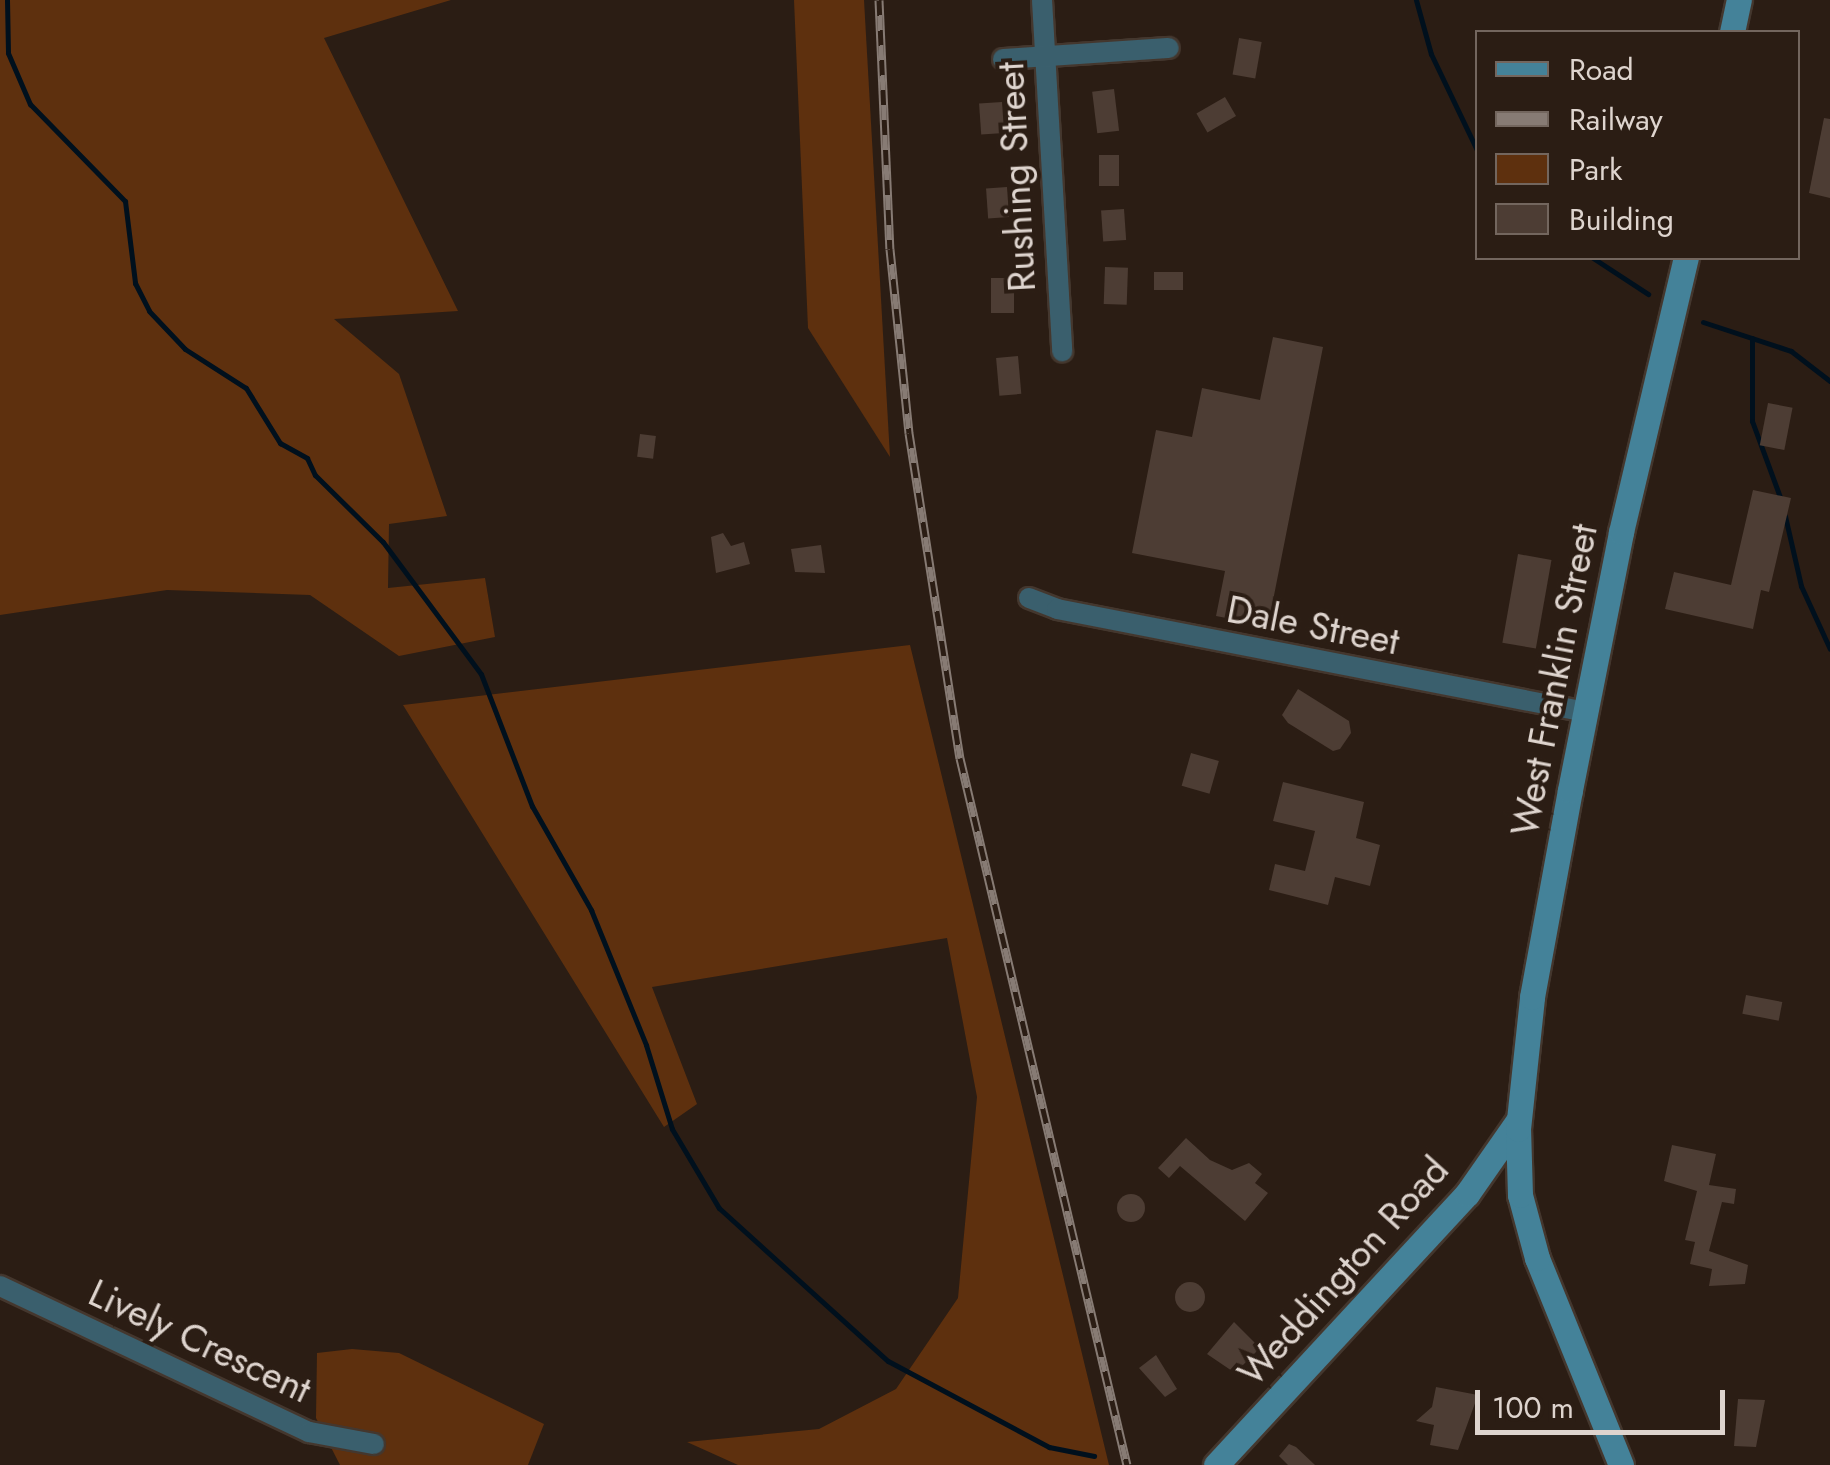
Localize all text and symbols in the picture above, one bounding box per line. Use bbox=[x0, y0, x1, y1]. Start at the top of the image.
legend bbox=[1475, 30, 1800, 260]
text: Road bbox=[1569, 48, 1634, 91]
street label: Rushing Street bbox=[987, 61, 1045, 293]
text: Railway bbox=[1569, 98, 1663, 141]
text: Park bbox=[1569, 148, 1622, 191]
text: Building bbox=[1569, 198, 1674, 241]
street label: West Franklin Street bbox=[1501, 520, 1607, 840]
street label: Dale Street bbox=[1223, 586, 1403, 664]
street label: Weddington Road bbox=[1228, 1147, 1458, 1395]
street label: Lively Crescent bbox=[82, 1270, 318, 1412]
scale bar bbox=[1480, 1370, 1730, 1432]
text: 100 m bbox=[1492, 1386, 1574, 1429]

